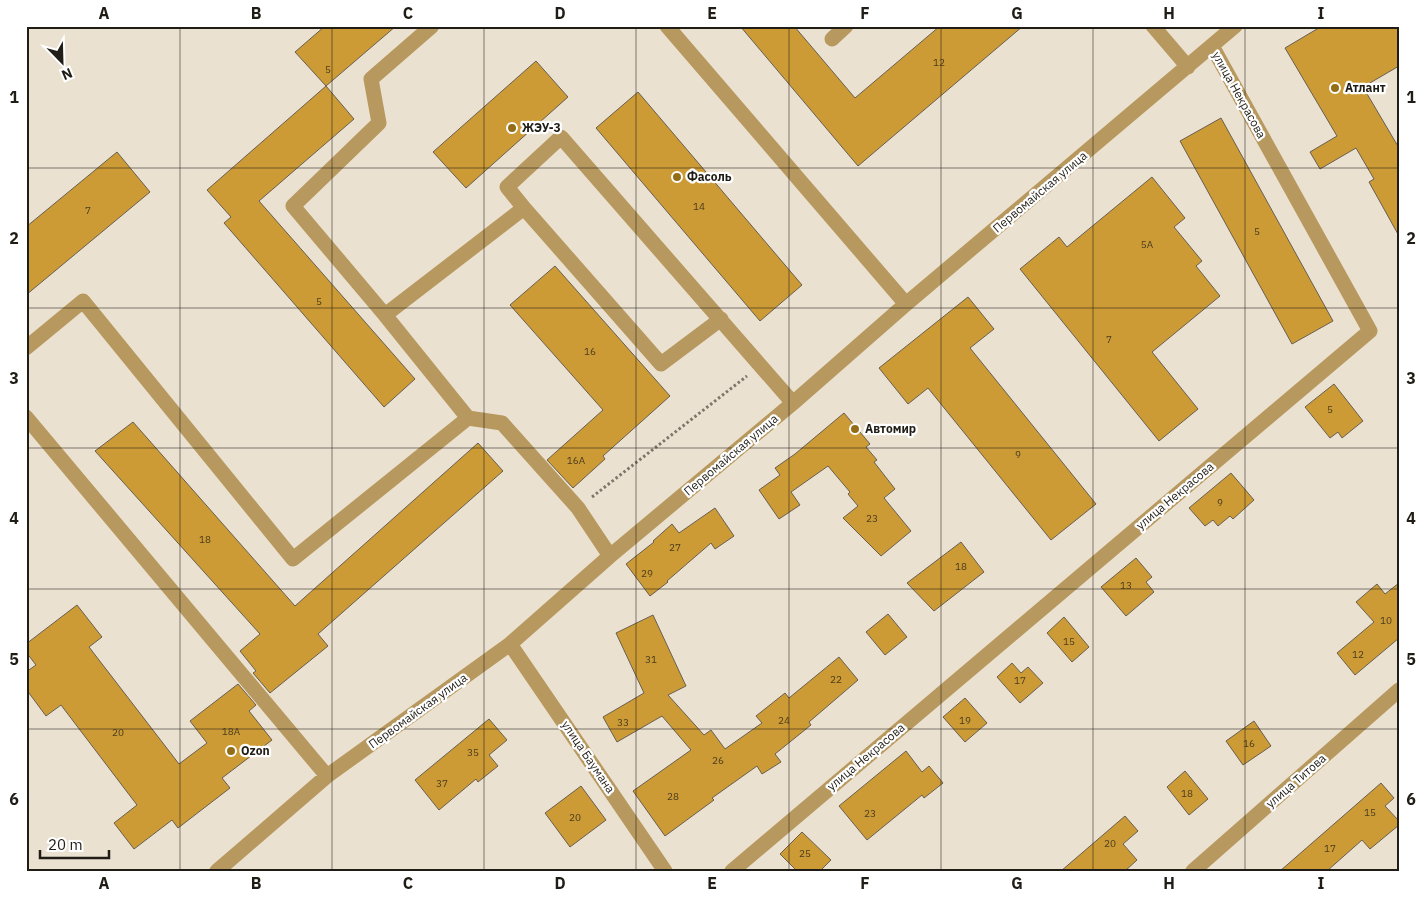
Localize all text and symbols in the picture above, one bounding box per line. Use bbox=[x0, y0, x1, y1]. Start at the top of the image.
text: A bbox=[99, 3, 110, 23]
text: B bbox=[251, 3, 262, 23]
text: C bbox=[403, 3, 413, 23]
text: D bbox=[554, 3, 566, 23]
text: E bbox=[707, 3, 717, 23]
text: F bbox=[860, 3, 870, 23]
text: G bbox=[1011, 3, 1023, 23]
text: H bbox=[1163, 3, 1175, 23]
text: I bbox=[1318, 3, 1325, 23]
north arrow bbox=[38, 38, 88, 88]
street label: улица Некрасова bbox=[1209, 49, 1270, 141]
house number: 12 bbox=[933, 56, 945, 69]
house number: 5 bbox=[325, 63, 331, 76]
text: N bbox=[59, 64, 75, 84]
place label: Атлант bbox=[1345, 80, 1386, 95]
marker: Атлант bbox=[1329, 82, 1341, 94]
text: 1 bbox=[9, 87, 19, 107]
text: 1 bbox=[1406, 87, 1416, 107]
place label: ЖЭУ-3 bbox=[522, 120, 561, 135]
marker: ЖЭУ-3 bbox=[506, 122, 518, 134]
street label: Первомайская улица bbox=[989, 147, 1090, 235]
place label: Фасоль bbox=[687, 169, 732, 184]
marker: Фасоль bbox=[671, 171, 683, 183]
house number: 14 bbox=[693, 200, 705, 213]
house number: 7 bbox=[85, 204, 91, 217]
house number: 5 bbox=[1254, 225, 1260, 238]
text: 2 bbox=[9, 228, 19, 248]
text: 2 bbox=[1406, 228, 1416, 248]
house number: 5А bbox=[1141, 238, 1154, 251]
house number: 5 bbox=[316, 295, 322, 308]
house number: 7 bbox=[1106, 333, 1112, 346]
house number: 16 bbox=[584, 345, 596, 358]
text: 3 bbox=[9, 368, 19, 388]
text: 3 bbox=[1406, 368, 1416, 388]
house number: 5 bbox=[1327, 403, 1333, 416]
street label: Первомайская улица bbox=[680, 410, 781, 498]
place label: Автомир bbox=[865, 421, 916, 436]
marker: Автомир bbox=[849, 423, 861, 435]
house number: 9 bbox=[1015, 448, 1021, 461]
house number: 16А bbox=[567, 454, 586, 467]
street label: улица Некрасова bbox=[1133, 458, 1217, 532]
house number: 9 bbox=[1217, 496, 1223, 509]
text: 4 bbox=[9, 508, 19, 528]
text: 4 bbox=[1406, 508, 1416, 528]
house number: 23 bbox=[866, 512, 878, 525]
house number: 18 bbox=[199, 533, 211, 546]
house number: 27 bbox=[669, 541, 681, 554]
house number: 18 bbox=[955, 560, 967, 573]
house number: 29 bbox=[641, 567, 653, 580]
house number: 13 bbox=[1120, 579, 1132, 592]
house number: 10 bbox=[1380, 614, 1392, 627]
house number: 15 bbox=[1063, 635, 1075, 648]
house number: 12 bbox=[1352, 648, 1364, 661]
text: 5 bbox=[9, 649, 19, 669]
text: 5 bbox=[1406, 649, 1416, 669]
house number: 31 bbox=[645, 653, 657, 666]
street label: Первомайская улица bbox=[365, 669, 471, 751]
house number: 22 bbox=[830, 673, 842, 686]
house number: 17 bbox=[1014, 674, 1026, 687]
house number: 24 bbox=[778, 714, 790, 727]
house number: 19 bbox=[959, 714, 971, 727]
house number: 33 bbox=[617, 716, 629, 729]
street label: улица Баумана bbox=[559, 718, 619, 796]
street label: улица Некрасова bbox=[824, 719, 908, 793]
house number: 18А bbox=[222, 725, 241, 738]
house number: 20 bbox=[112, 726, 124, 739]
house number: 16 bbox=[1243, 737, 1255, 750]
place label: Ozon bbox=[241, 743, 270, 758]
marker: Ozon bbox=[225, 745, 237, 757]
house number: 35 bbox=[467, 746, 479, 759]
street label: улица Титова bbox=[1263, 750, 1329, 811]
house number: 26 bbox=[712, 754, 724, 767]
house number: 37 bbox=[436, 777, 448, 790]
house number: 18 bbox=[1181, 787, 1193, 800]
text: 6 bbox=[9, 789, 19, 809]
text: 6 bbox=[1406, 789, 1416, 809]
house number: 28 bbox=[667, 790, 679, 803]
house number: 15 bbox=[1364, 806, 1376, 819]
house number: 23 bbox=[864, 807, 876, 820]
house number: 20 bbox=[569, 811, 581, 824]
scale bar bbox=[40, 827, 109, 859]
text: 20 m bbox=[48, 835, 83, 854]
house number: 20 bbox=[1104, 837, 1116, 850]
house number: 17 bbox=[1324, 842, 1336, 855]
house number: 25 bbox=[799, 847, 811, 860]
text: A bbox=[99, 873, 110, 893]
text: B bbox=[251, 873, 262, 893]
text: C bbox=[403, 873, 413, 893]
text: D bbox=[554, 873, 566, 893]
text: E bbox=[707, 873, 717, 893]
text: F bbox=[860, 873, 870, 893]
text: G bbox=[1011, 873, 1023, 893]
text: H bbox=[1163, 873, 1175, 893]
text: I bbox=[1318, 873, 1325, 893]

